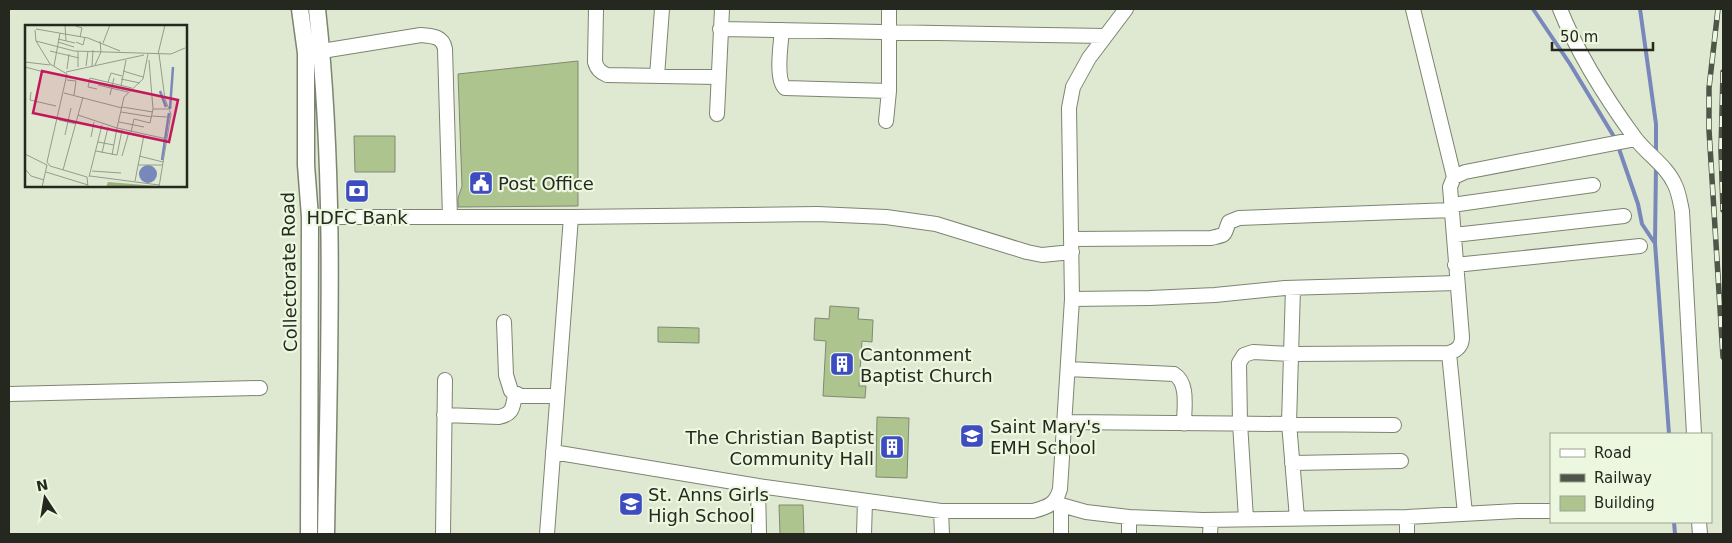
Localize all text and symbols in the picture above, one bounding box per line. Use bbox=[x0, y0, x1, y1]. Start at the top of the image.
scale bar bbox=[1552, 20, 1653, 52]
inset map bbox=[25, 25, 188, 188]
text: 50 m bbox=[1560, 28, 1598, 46]
public building icon: Post Office bbox=[468, 170, 494, 196]
place label: Post Office bbox=[498, 173, 594, 194]
bank icon: HDFC Bank bbox=[344, 178, 370, 204]
street label: Collectorate Road bbox=[277, 192, 301, 352]
place label: HDFC Bank bbox=[306, 207, 408, 228]
place label: Cantonment Baptist Church bbox=[860, 344, 993, 386]
building icon: Cantonment Baptist Church bbox=[829, 351, 855, 377]
place label: Saint Mary's EMH School bbox=[990, 416, 1101, 458]
school or university icon: Saint Mary's EMH School bbox=[959, 423, 985, 449]
place label: The Christian Baptist Community Hall bbox=[685, 427, 874, 469]
legend bbox=[1550, 433, 1712, 523]
building icon: The Christian Baptist Community Hall bbox=[879, 434, 905, 460]
text: Road bbox=[1594, 444, 1632, 462]
text: Railway bbox=[1594, 469, 1652, 487]
north arrow bbox=[20, 473, 70, 523]
text: N bbox=[35, 476, 50, 494]
place label: St. Anns Girls High School bbox=[648, 484, 769, 526]
school or university icon: St. Anns Girls High School bbox=[618, 491, 644, 517]
text: Building bbox=[1594, 494, 1655, 512]

